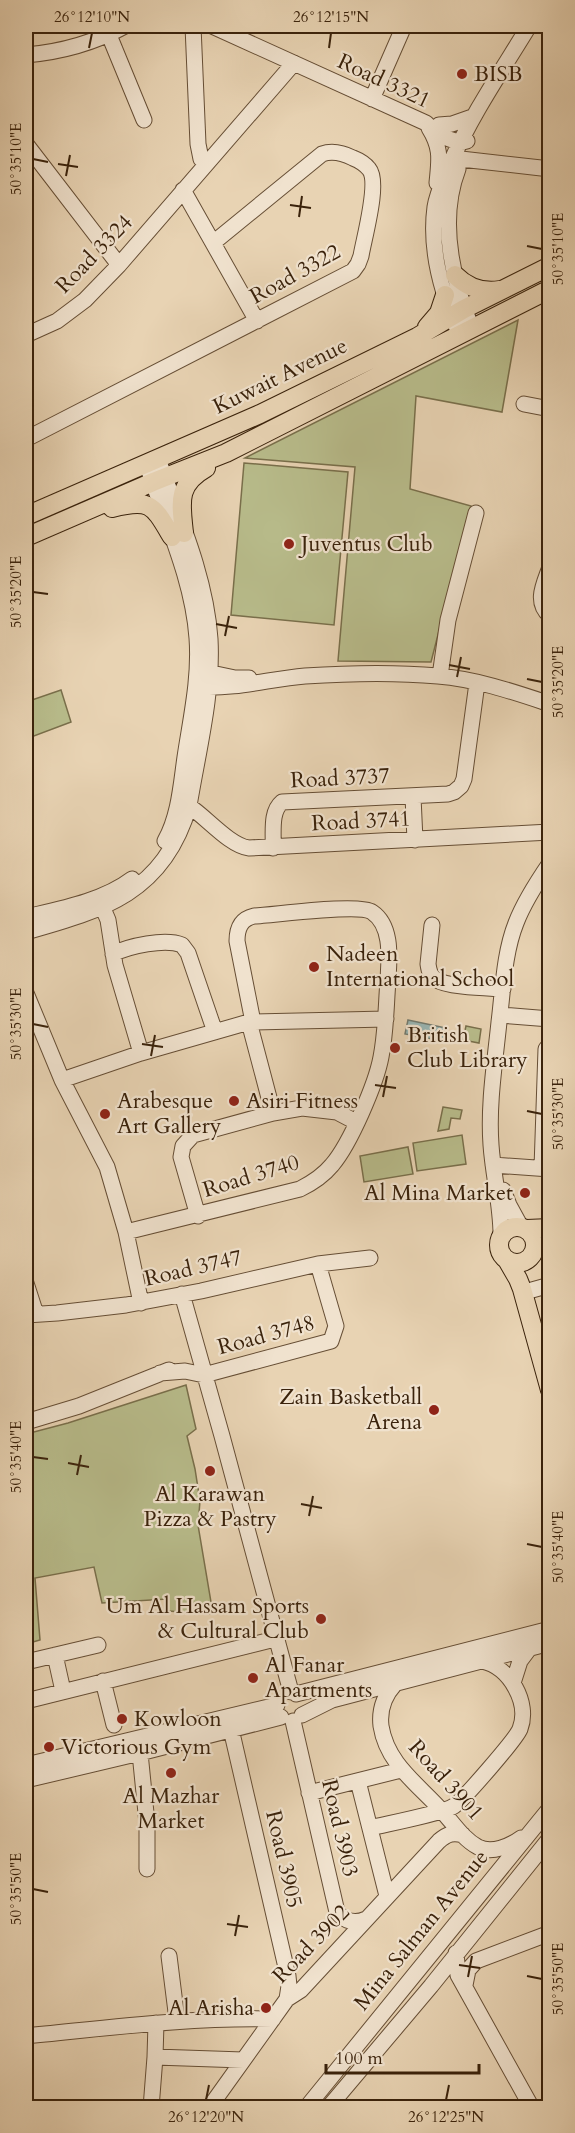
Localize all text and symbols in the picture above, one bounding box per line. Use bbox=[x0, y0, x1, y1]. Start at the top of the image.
text: 26°12'10"N bbox=[54, 7, 130, 27]
text: 26°12'15"N bbox=[293, 7, 369, 27]
street label: Road 3321 bbox=[333, 46, 435, 116]
place label: BISB bbox=[474, 59, 522, 89]
marker: BISB bbox=[455, 67, 469, 81]
text: 50°35'10"E bbox=[6, 123, 26, 195]
street label: Road 3324 bbox=[49, 208, 139, 300]
text: 50°35'10"E bbox=[548, 213, 568, 285]
street label: Road 3322 bbox=[244, 237, 346, 311]
street label: Kuwait Avenue bbox=[208, 331, 352, 421]
place label: Juventus Club bbox=[298, 529, 433, 559]
marker: Juventus Club bbox=[282, 537, 296, 551]
text: 50°35'20"E bbox=[6, 556, 26, 628]
text: 50°35'20"E bbox=[548, 646, 568, 718]
street label: Road 3737 bbox=[290, 760, 390, 796]
street label: Road 3741 bbox=[311, 803, 411, 839]
place label: Nadeen International School bbox=[326, 939, 514, 994]
marker: Nadeen International School bbox=[307, 960, 321, 974]
text: 50°35'30"E bbox=[6, 988, 26, 1060]
place label: British Club Library bbox=[407, 1020, 528, 1075]
marker: British Club Library bbox=[388, 1041, 402, 1055]
text: 50°35'30"E bbox=[548, 1078, 568, 1150]
place label: Arabesque Art Gallery bbox=[117, 1086, 222, 1141]
place label: Asiri Fitness bbox=[246, 1086, 358, 1116]
marker: Asiri Fitness bbox=[227, 1094, 241, 1108]
marker: Arabesque Art Gallery bbox=[98, 1107, 112, 1121]
street label: Road 3740 bbox=[199, 1147, 303, 1205]
place label: Al Mina Market bbox=[364, 1178, 513, 1208]
marker: Al Mina Market bbox=[518, 1186, 532, 1200]
street label: Road 3747 bbox=[141, 1242, 245, 1294]
street label: Road 3748 bbox=[214, 1308, 318, 1362]
place label: Zain Basketball Arena bbox=[279, 1382, 422, 1437]
marker: Zain Basketball Arena bbox=[427, 1403, 441, 1417]
text: 50°35'40"E bbox=[6, 1421, 26, 1493]
marker: Al Karawan Pizza & Pastry bbox=[203, 1464, 217, 1478]
place label: Al Karawan Pizza & Pastry bbox=[144, 1479, 277, 1534]
text: 50°35'40"E bbox=[548, 1511, 568, 1583]
place label: Um Al Hassam Sports & Cultural Club bbox=[106, 1591, 309, 1646]
marker: Um Al Hassam Sports & Cultural Club bbox=[314, 1612, 328, 1626]
place label: Al Fanar Apartments bbox=[265, 1650, 372, 1705]
marker: Al Fanar Apartments bbox=[246, 1671, 260, 1685]
place label: Kowloon bbox=[134, 1704, 222, 1734]
marker: Kowloon bbox=[115, 1712, 129, 1726]
place label: Victorious Gym bbox=[61, 1732, 212, 1762]
street label: Road 3901 bbox=[402, 1733, 490, 1827]
marker: Victorious Gym bbox=[42, 1740, 56, 1754]
marker: Al Mazhar Market bbox=[164, 1766, 178, 1780]
street label: Road 3903 bbox=[314, 1776, 366, 1880]
place label: Al Mazhar Market bbox=[123, 1781, 220, 1836]
street label: Road 3905 bbox=[258, 1807, 310, 1911]
street label: Mina Salman Avenue bbox=[347, 1843, 495, 2017]
text: 50°35'50"E bbox=[6, 1853, 26, 1925]
street label: Road 3902 bbox=[266, 1898, 356, 1990]
text: 50°35'50"E bbox=[548, 1943, 568, 2015]
place label: Al Arisha bbox=[168, 1993, 254, 2023]
marker: Al Arisha bbox=[259, 2001, 273, 2015]
scale bar bbox=[326, 2037, 479, 2075]
text: 100 m bbox=[335, 2046, 383, 2071]
text: 26°12'20"N bbox=[168, 2107, 244, 2127]
text: 26°12'25"N bbox=[408, 2107, 484, 2127]

